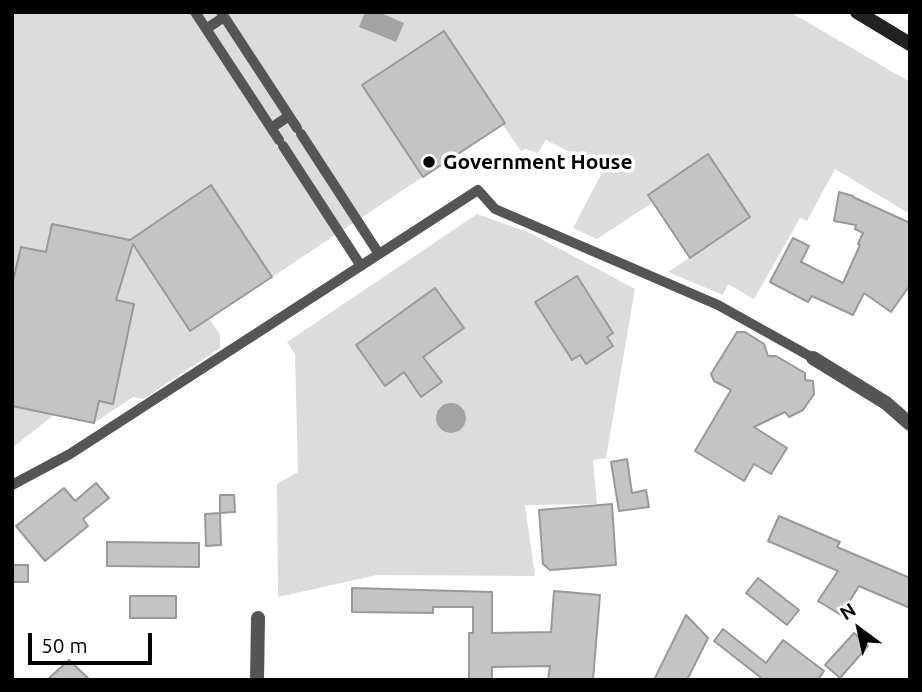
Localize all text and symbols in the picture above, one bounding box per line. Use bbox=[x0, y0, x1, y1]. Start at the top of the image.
place label: Government House bbox=[443, 149, 633, 175]
marker: Government House bbox=[421, 154, 437, 170]
north arrow bbox=[824, 594, 894, 664]
text: N bbox=[836, 598, 860, 624]
scale bar bbox=[32, 618, 156, 662]
text: 50 m bbox=[41, 633, 88, 657]

